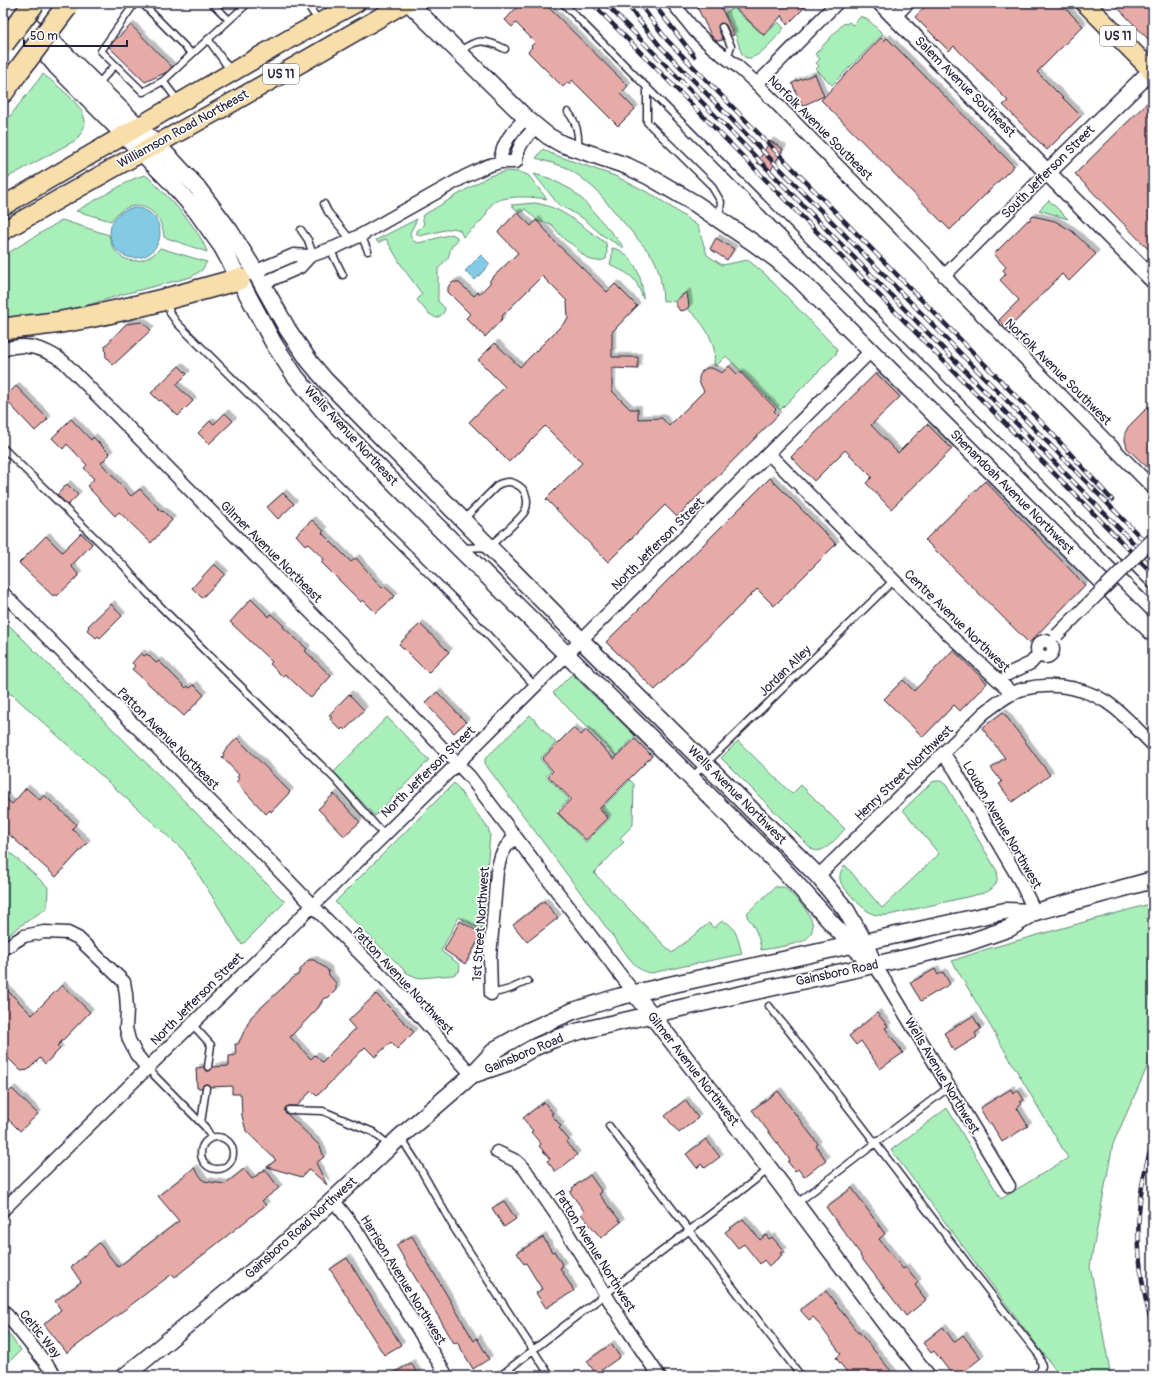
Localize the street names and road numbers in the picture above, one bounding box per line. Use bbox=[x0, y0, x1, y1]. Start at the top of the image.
road number: US 11 bbox=[1100, 26, 1136, 46]
street label: Salem Avenue Southeast bbox=[911, 33, 1019, 141]
road number: US 11 bbox=[263, 64, 299, 84]
street label: Norfolk Avenue Southeast bbox=[764, 72, 876, 184]
street label: Williamson Road Northeast bbox=[115, 86, 252, 172]
street label: South Jefferson Street bbox=[998, 121, 1099, 222]
street label: Norfolk Avenue Southwest bbox=[1001, 315, 1115, 429]
street label: Wells Avenue Northeast bbox=[301, 383, 402, 490]
street label: Shenandoah Avenue Northwest bbox=[947, 427, 1078, 558]
street label: North Jefferson Street bbox=[608, 494, 708, 594]
street label: Gilmer Avenue Northeast bbox=[217, 498, 326, 607]
street label: Centre Avenue Northwest bbox=[901, 566, 1014, 676]
street label: Jordan Alley bbox=[756, 642, 815, 700]
street label: Patton Avenue Northeast bbox=[114, 685, 223, 794]
street label: Henry Street Northwest bbox=[852, 721, 957, 824]
street label: North Jefferson Street bbox=[378, 722, 479, 821]
street label: Wells Avenue Northwest bbox=[684, 742, 790, 848]
street label: Loudon Avenue Northwest bbox=[959, 758, 1045, 892]
street label: 1st Street Northwest bbox=[469, 865, 493, 982]
street label: Patton Avenue Northwest bbox=[349, 924, 457, 1038]
street label: North Jefferson Street bbox=[147, 949, 247, 1049]
street label: Gainsboro Road bbox=[794, 956, 880, 990]
street label: Gilmer Avenue Northwest bbox=[644, 1009, 743, 1130]
street label: Wells Avenue Northwest bbox=[901, 1015, 984, 1138]
street label: Gainsboro Road bbox=[482, 1030, 566, 1078]
street label: Gainsboro Road Northwest bbox=[242, 1173, 361, 1282]
street label: Patton Avenue Northwest bbox=[551, 1187, 639, 1315]
street label: Harrison Avenue Northwest bbox=[357, 1212, 450, 1348]
street label: Celtic Way bbox=[16, 1307, 64, 1362]

